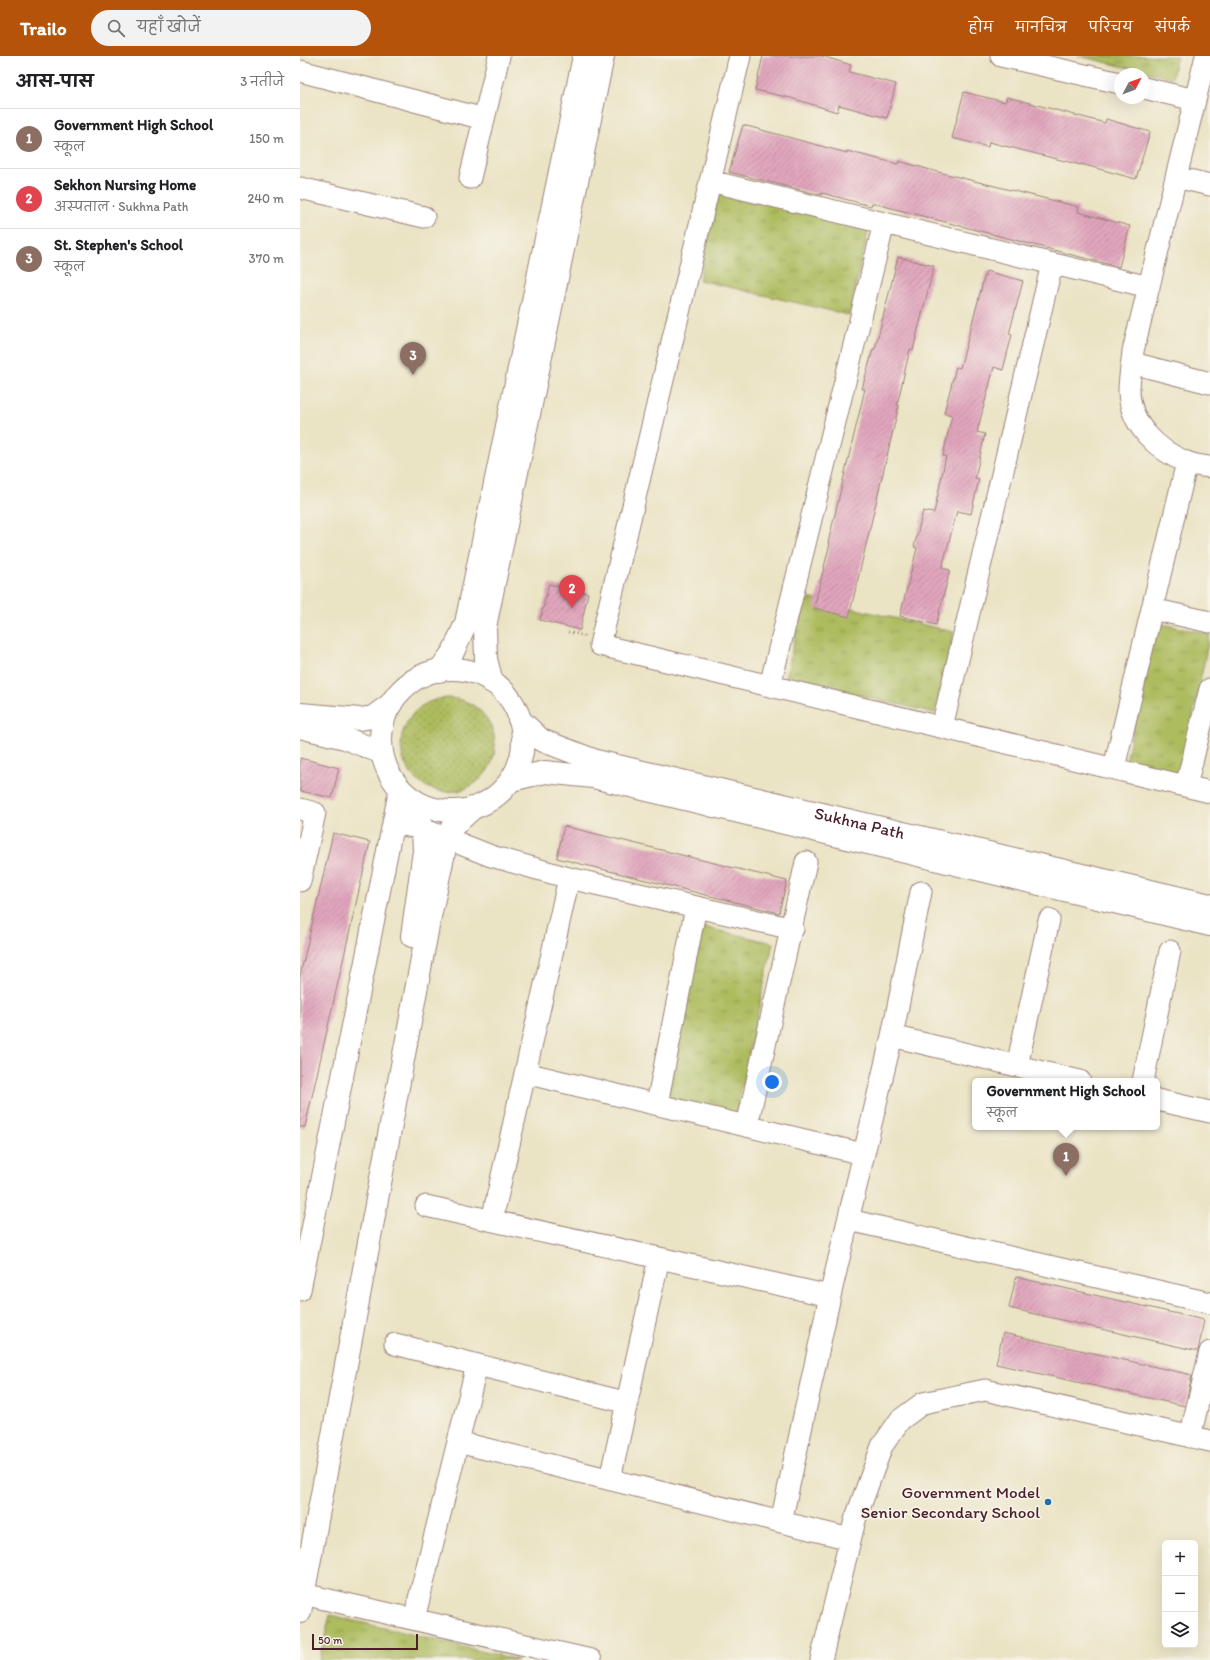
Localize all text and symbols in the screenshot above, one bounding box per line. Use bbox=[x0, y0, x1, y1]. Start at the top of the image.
search box bbox=[91, 10, 371, 46]
text: Trailo bbox=[20, 17, 67, 40]
icon: search bbox=[105, 17, 127, 39]
text: यहाँ खोजें bbox=[137, 18, 201, 36]
text: होम bbox=[969, 19, 993, 36]
text: मानचित्र bbox=[1015, 19, 1067, 36]
text: परिचय bbox=[1089, 19, 1133, 36]
text: संपर्क bbox=[1155, 19, 1190, 36]
north arrow bbox=[1114, 68, 1150, 104]
text: आस-पास bbox=[16, 71, 94, 91]
text: 3 नतीजे bbox=[240, 74, 284, 89]
text: Government High School bbox=[54, 116, 213, 134]
text: 1 bbox=[26, 131, 32, 146]
text: 150 m bbox=[249, 131, 284, 146]
text: स्कूल bbox=[54, 139, 85, 154]
text: Sekhon Nursing Home bbox=[54, 176, 196, 194]
text: 2 bbox=[26, 191, 32, 206]
text: 240 m bbox=[247, 191, 284, 206]
text: अस्पताल · Sukhna Path bbox=[54, 199, 188, 214]
text: St. Stephen's School bbox=[54, 236, 183, 254]
text: 3 bbox=[25, 251, 33, 266]
text: 370 m bbox=[249, 251, 284, 266]
text: स्कूल bbox=[54, 259, 85, 274]
pin: 3 bbox=[400, 342, 426, 375]
pin: 2 bbox=[559, 575, 585, 608]
street label: Sukhna Path bbox=[813, 803, 907, 843]
your location bbox=[762, 1072, 782, 1092]
popup bbox=[972, 1078, 1160, 1130]
text: Government High School bbox=[986, 1082, 1146, 1100]
text: स्कूल bbox=[986, 1105, 1017, 1120]
pin: 1 bbox=[1053, 1143, 1079, 1176]
place label: Government Model Senior Secondary School bbox=[861, 1482, 1040, 1522]
marker: Government Model Senior Secondary School bbox=[1043, 1497, 1053, 1507]
map controls bbox=[1162, 1540, 1198, 1648]
button: + bbox=[1162, 1540, 1198, 1576]
button: − bbox=[1162, 1576, 1198, 1612]
button: layers bbox=[1162, 1612, 1198, 1648]
scale bar bbox=[312, 1632, 418, 1651]
text: 50 m bbox=[318, 1634, 342, 1647]

